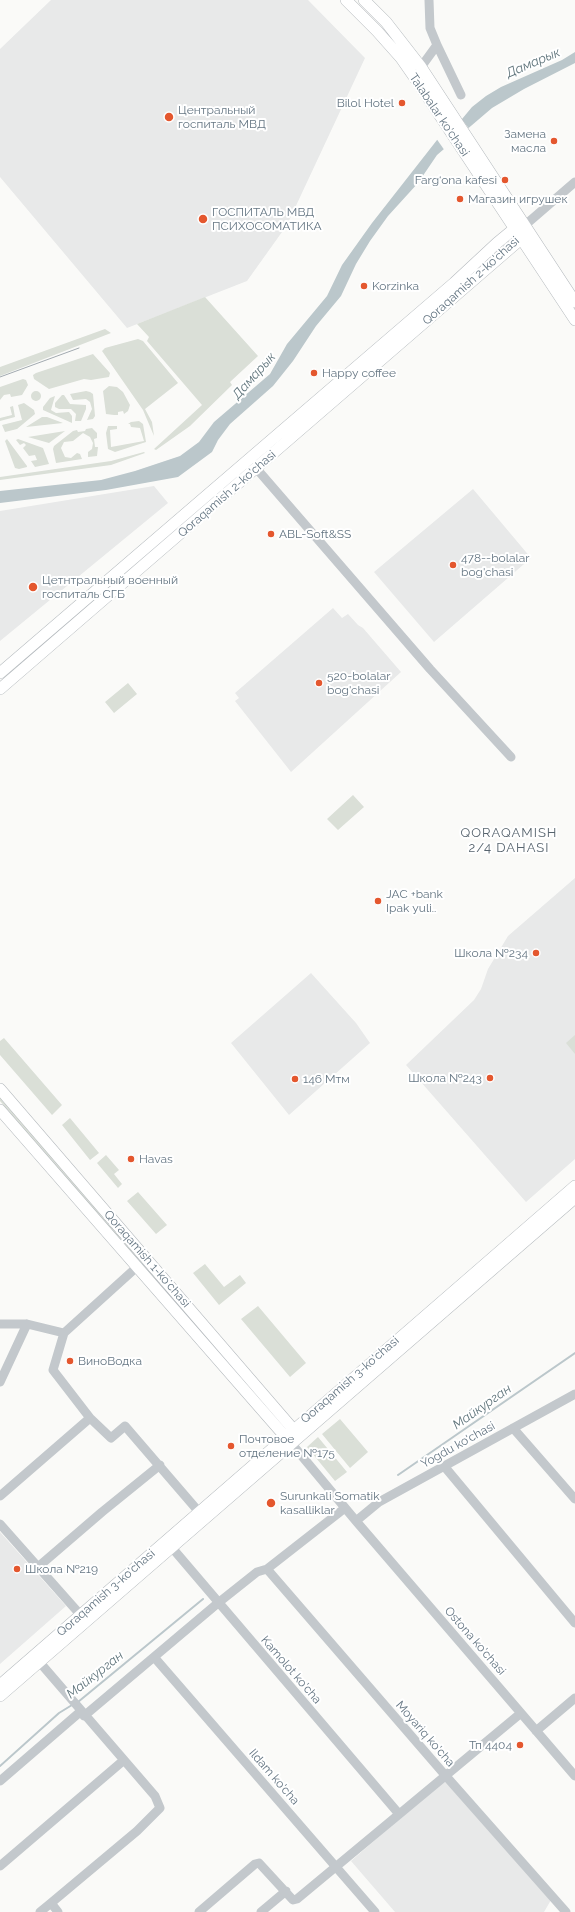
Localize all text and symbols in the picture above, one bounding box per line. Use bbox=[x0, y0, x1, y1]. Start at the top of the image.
water label: Дамарык bbox=[504, 45, 562, 81]
street label: Talabalar ko'chasi bbox=[406, 71, 472, 159]
place label: Bilol Hotel bbox=[337, 96, 394, 110]
marker: Bilol Hotel bbox=[397, 98, 407, 108]
place label: Центральный госпиталь МВД bbox=[178, 103, 266, 131]
marker: Центральный госпиталь МВД bbox=[163, 111, 175, 123]
place label: Замена масла bbox=[504, 127, 546, 155]
marker: Замена масла bbox=[549, 136, 559, 146]
place label: Farg‘ona kafesi bbox=[415, 173, 497, 187]
marker: Farg‘ona kafesi bbox=[500, 175, 510, 185]
place label: Магазин игрушек bbox=[468, 192, 568, 206]
marker: Магазин игрушек bbox=[455, 194, 465, 204]
place label: ГОСПИТАЛЬ МВД ПСИХОСОМАТИКА bbox=[212, 205, 322, 233]
marker: ГОСПИТАЛЬ МВД ПСИХОСОМАТИКА bbox=[197, 213, 209, 225]
street label: Qoraqamish 2-ko'chasi bbox=[420, 234, 522, 328]
place label: Korzinka bbox=[372, 279, 419, 293]
marker: Korzinka bbox=[359, 281, 369, 291]
water label: Дамарык bbox=[229, 350, 279, 402]
place label: Happy coffee bbox=[322, 366, 396, 380]
marker: Happy coffee bbox=[309, 368, 319, 378]
street label: Qoraqamish 2-ko'chasi bbox=[175, 448, 279, 540]
place label: ABL-Soft&SS bbox=[279, 527, 351, 541]
marker: ABL-Soft&SS bbox=[266, 529, 276, 539]
place label: 478--bolalar bog'chasi bbox=[461, 551, 530, 579]
marker: 478--bolalar bog'chasi bbox=[448, 560, 458, 570]
place label: Цетнтральный военный госпиталь СГБ bbox=[42, 573, 178, 601]
marker: Цетнтральный военный госпиталь СГБ bbox=[27, 581, 39, 593]
place label: 520-bolalar bog'chasi bbox=[327, 669, 391, 697]
marker: 520-bolalar bog'chasi bbox=[314, 678, 324, 688]
district label: QORAQAMISH 2/4 DAHASI bbox=[461, 825, 557, 856]
place label: JAC +bank Ipak yuli.. bbox=[386, 887, 443, 915]
marker: JAC +bank Ipak yuli.. bbox=[373, 896, 383, 906]
place label: Школа №234 bbox=[454, 946, 528, 960]
marker: Школа №234 bbox=[531, 948, 541, 958]
place label: Школа №243 bbox=[408, 1071, 482, 1085]
place label: 146 Мтм bbox=[303, 1072, 350, 1086]
marker: Школа №243 bbox=[485, 1073, 495, 1083]
marker: 146 Мтм bbox=[290, 1074, 300, 1084]
place label: Havas bbox=[139, 1152, 173, 1166]
marker: Havas bbox=[126, 1154, 136, 1164]
street label: Qoraqamish 1-koʻchasi bbox=[101, 1208, 193, 1310]
street label: Qoraqamish 3-ko'chasi bbox=[298, 1333, 402, 1427]
place label: ВиноВодка bbox=[78, 1354, 142, 1368]
marker: ВиноВодка bbox=[65, 1356, 75, 1366]
water label: Майкурган bbox=[450, 1381, 514, 1433]
street label: Yogdu ko'chasi bbox=[418, 1419, 498, 1471]
place label: Почтовое отделение №175 bbox=[239, 1432, 335, 1460]
marker: Почтовое отделение №175 bbox=[226, 1441, 236, 1451]
place label: Surunkali Somatik kasalliklar bbox=[280, 1489, 380, 1517]
marker: Surunkali Somatik kasalliklar bbox=[265, 1497, 277, 1509]
street label: Qoraqamish 3-ko'chasi bbox=[54, 1546, 158, 1640]
place label: Школа №219 bbox=[25, 1562, 98, 1576]
marker: Школа №219 bbox=[12, 1564, 22, 1574]
street label: Ostona ko'chasi bbox=[441, 1604, 509, 1678]
street label: Kamolot ko'cha bbox=[258, 1633, 324, 1707]
water label: Майкурган bbox=[63, 1648, 127, 1702]
street label: Moyariq ko'cha bbox=[392, 1698, 458, 1770]
place label: Тп 4404 bbox=[469, 1738, 512, 1752]
marker: Тп 4404 bbox=[515, 1740, 525, 1750]
street label: Ildam ko'cha bbox=[246, 1746, 302, 1808]

